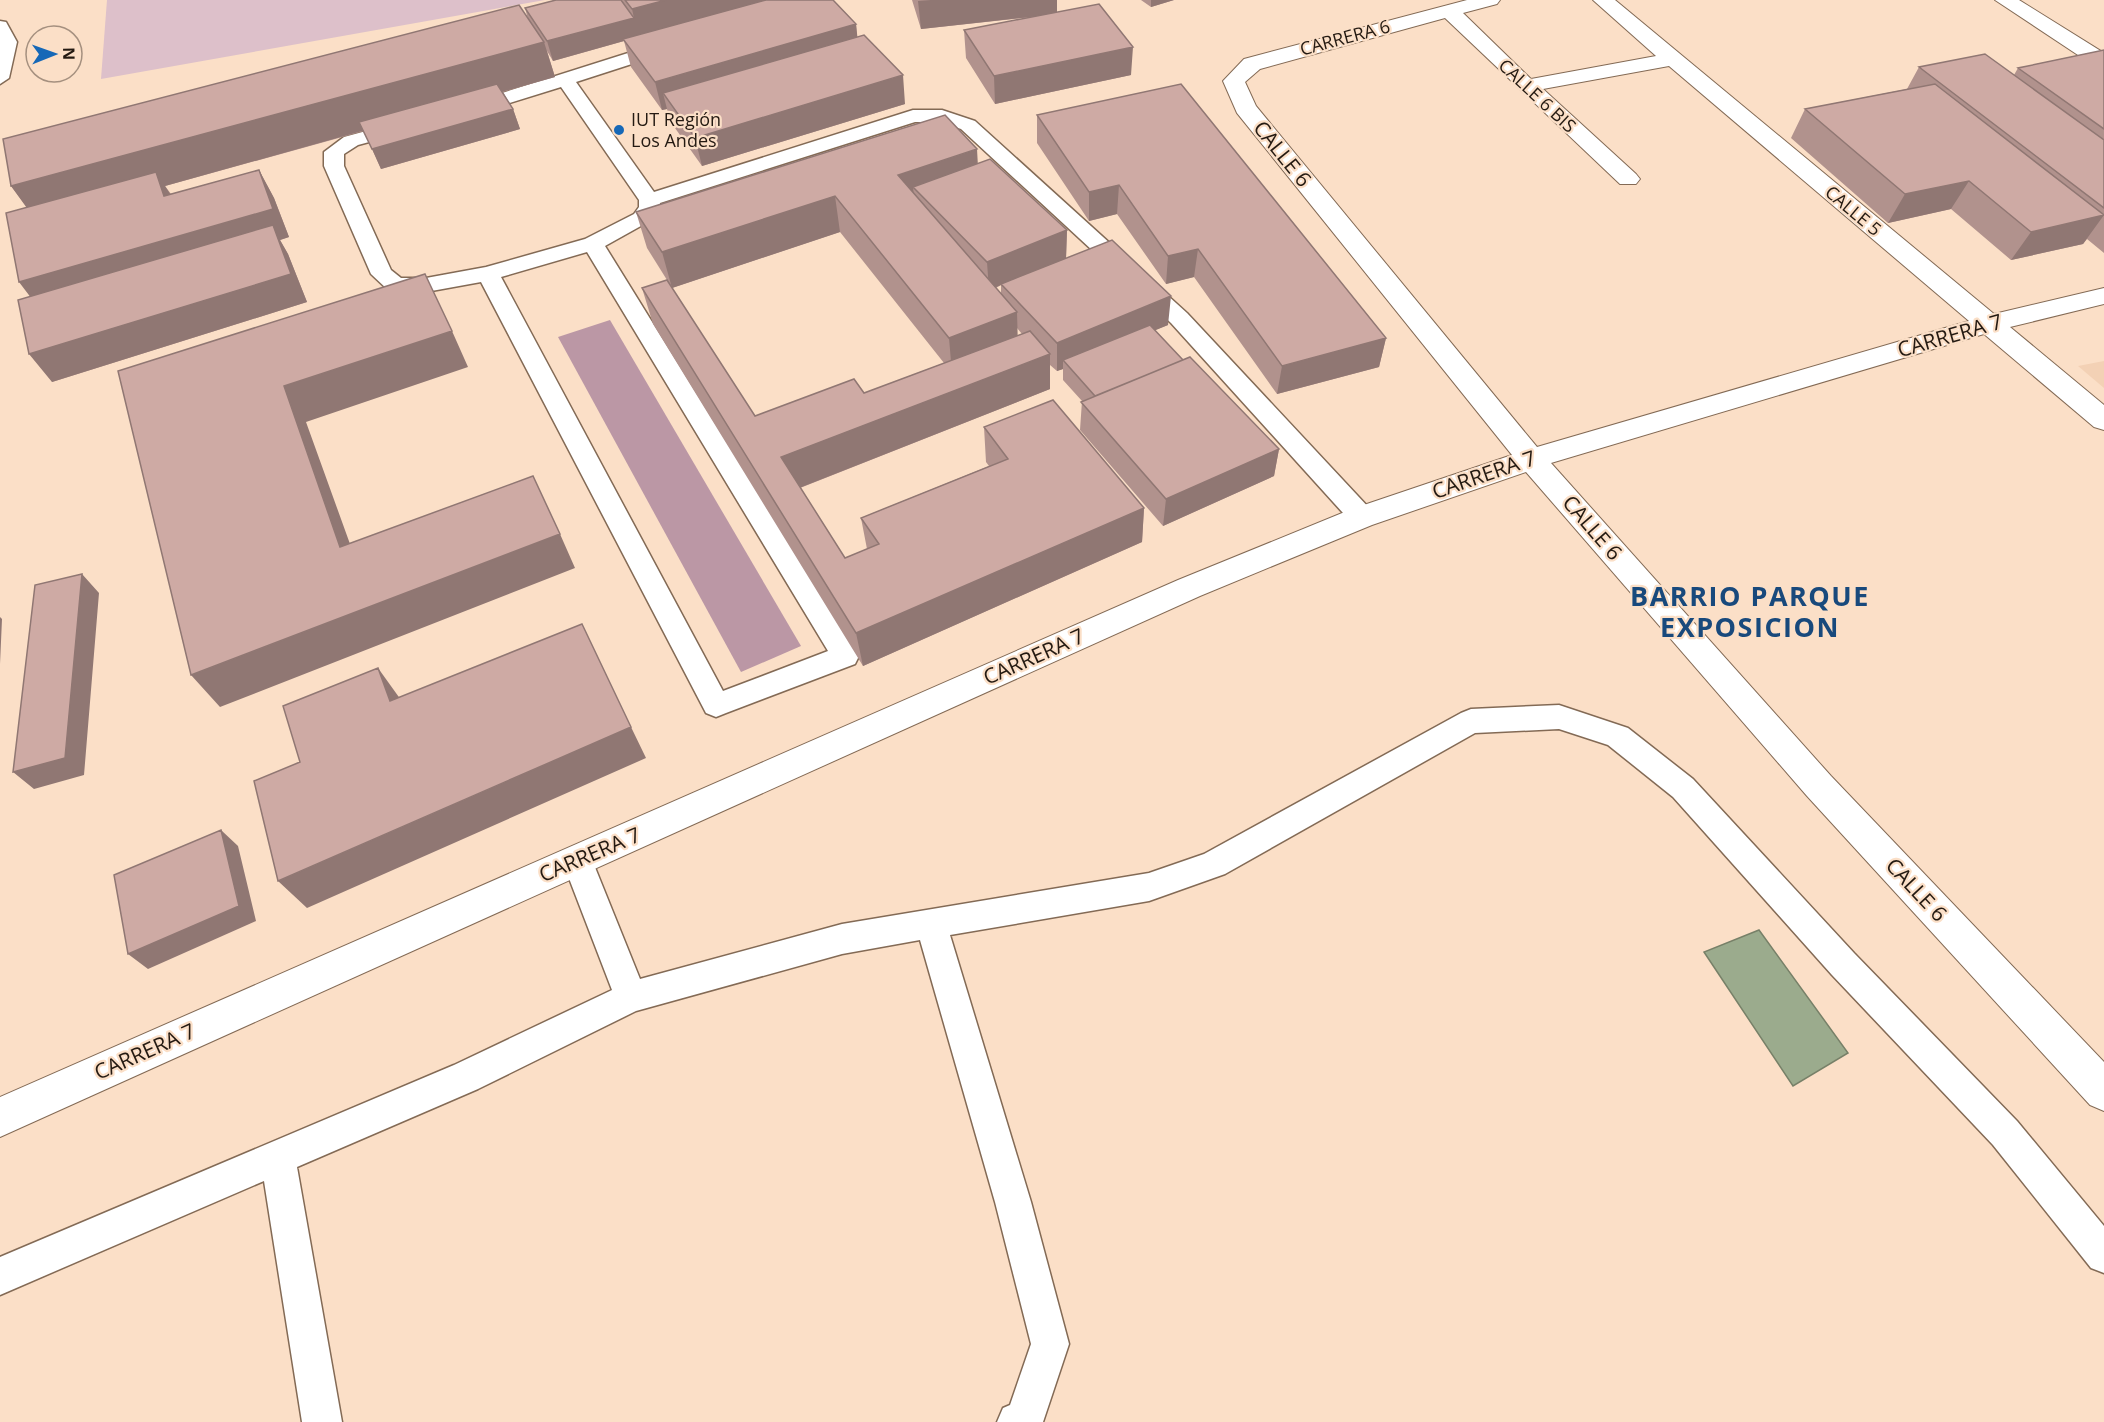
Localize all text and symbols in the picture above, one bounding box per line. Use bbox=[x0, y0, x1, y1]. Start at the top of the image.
street label: CARRERA 6 bbox=[1297, 13, 1392, 61]
north arrow bbox=[24, 24, 84, 84]
text: N bbox=[58, 47, 80, 60]
street label: CALLE 6 BIS bbox=[1494, 53, 1582, 137]
place label: IUT Región Los Andes bbox=[631, 107, 721, 152]
street label: CALLE 6 bbox=[1247, 114, 1318, 192]
marker: IUT Región Los Andes bbox=[612, 123, 626, 137]
street label: CALLE 5 bbox=[1820, 180, 1887, 241]
street label: CARRERA 7 bbox=[1894, 307, 2005, 363]
street label: CARRERA 7 bbox=[1428, 443, 1539, 505]
street label: CALLE 6 bbox=[1557, 489, 1629, 566]
district label: BARRIO PARQUE EXPOSICION bbox=[1630, 577, 1870, 645]
street label: CARRERA 7 bbox=[979, 621, 1089, 691]
street label: CARRERA 7 bbox=[535, 820, 645, 888]
street label: CALLE 6 bbox=[1880, 851, 1953, 927]
street label: CARRERA 7 bbox=[90, 1016, 200, 1086]

